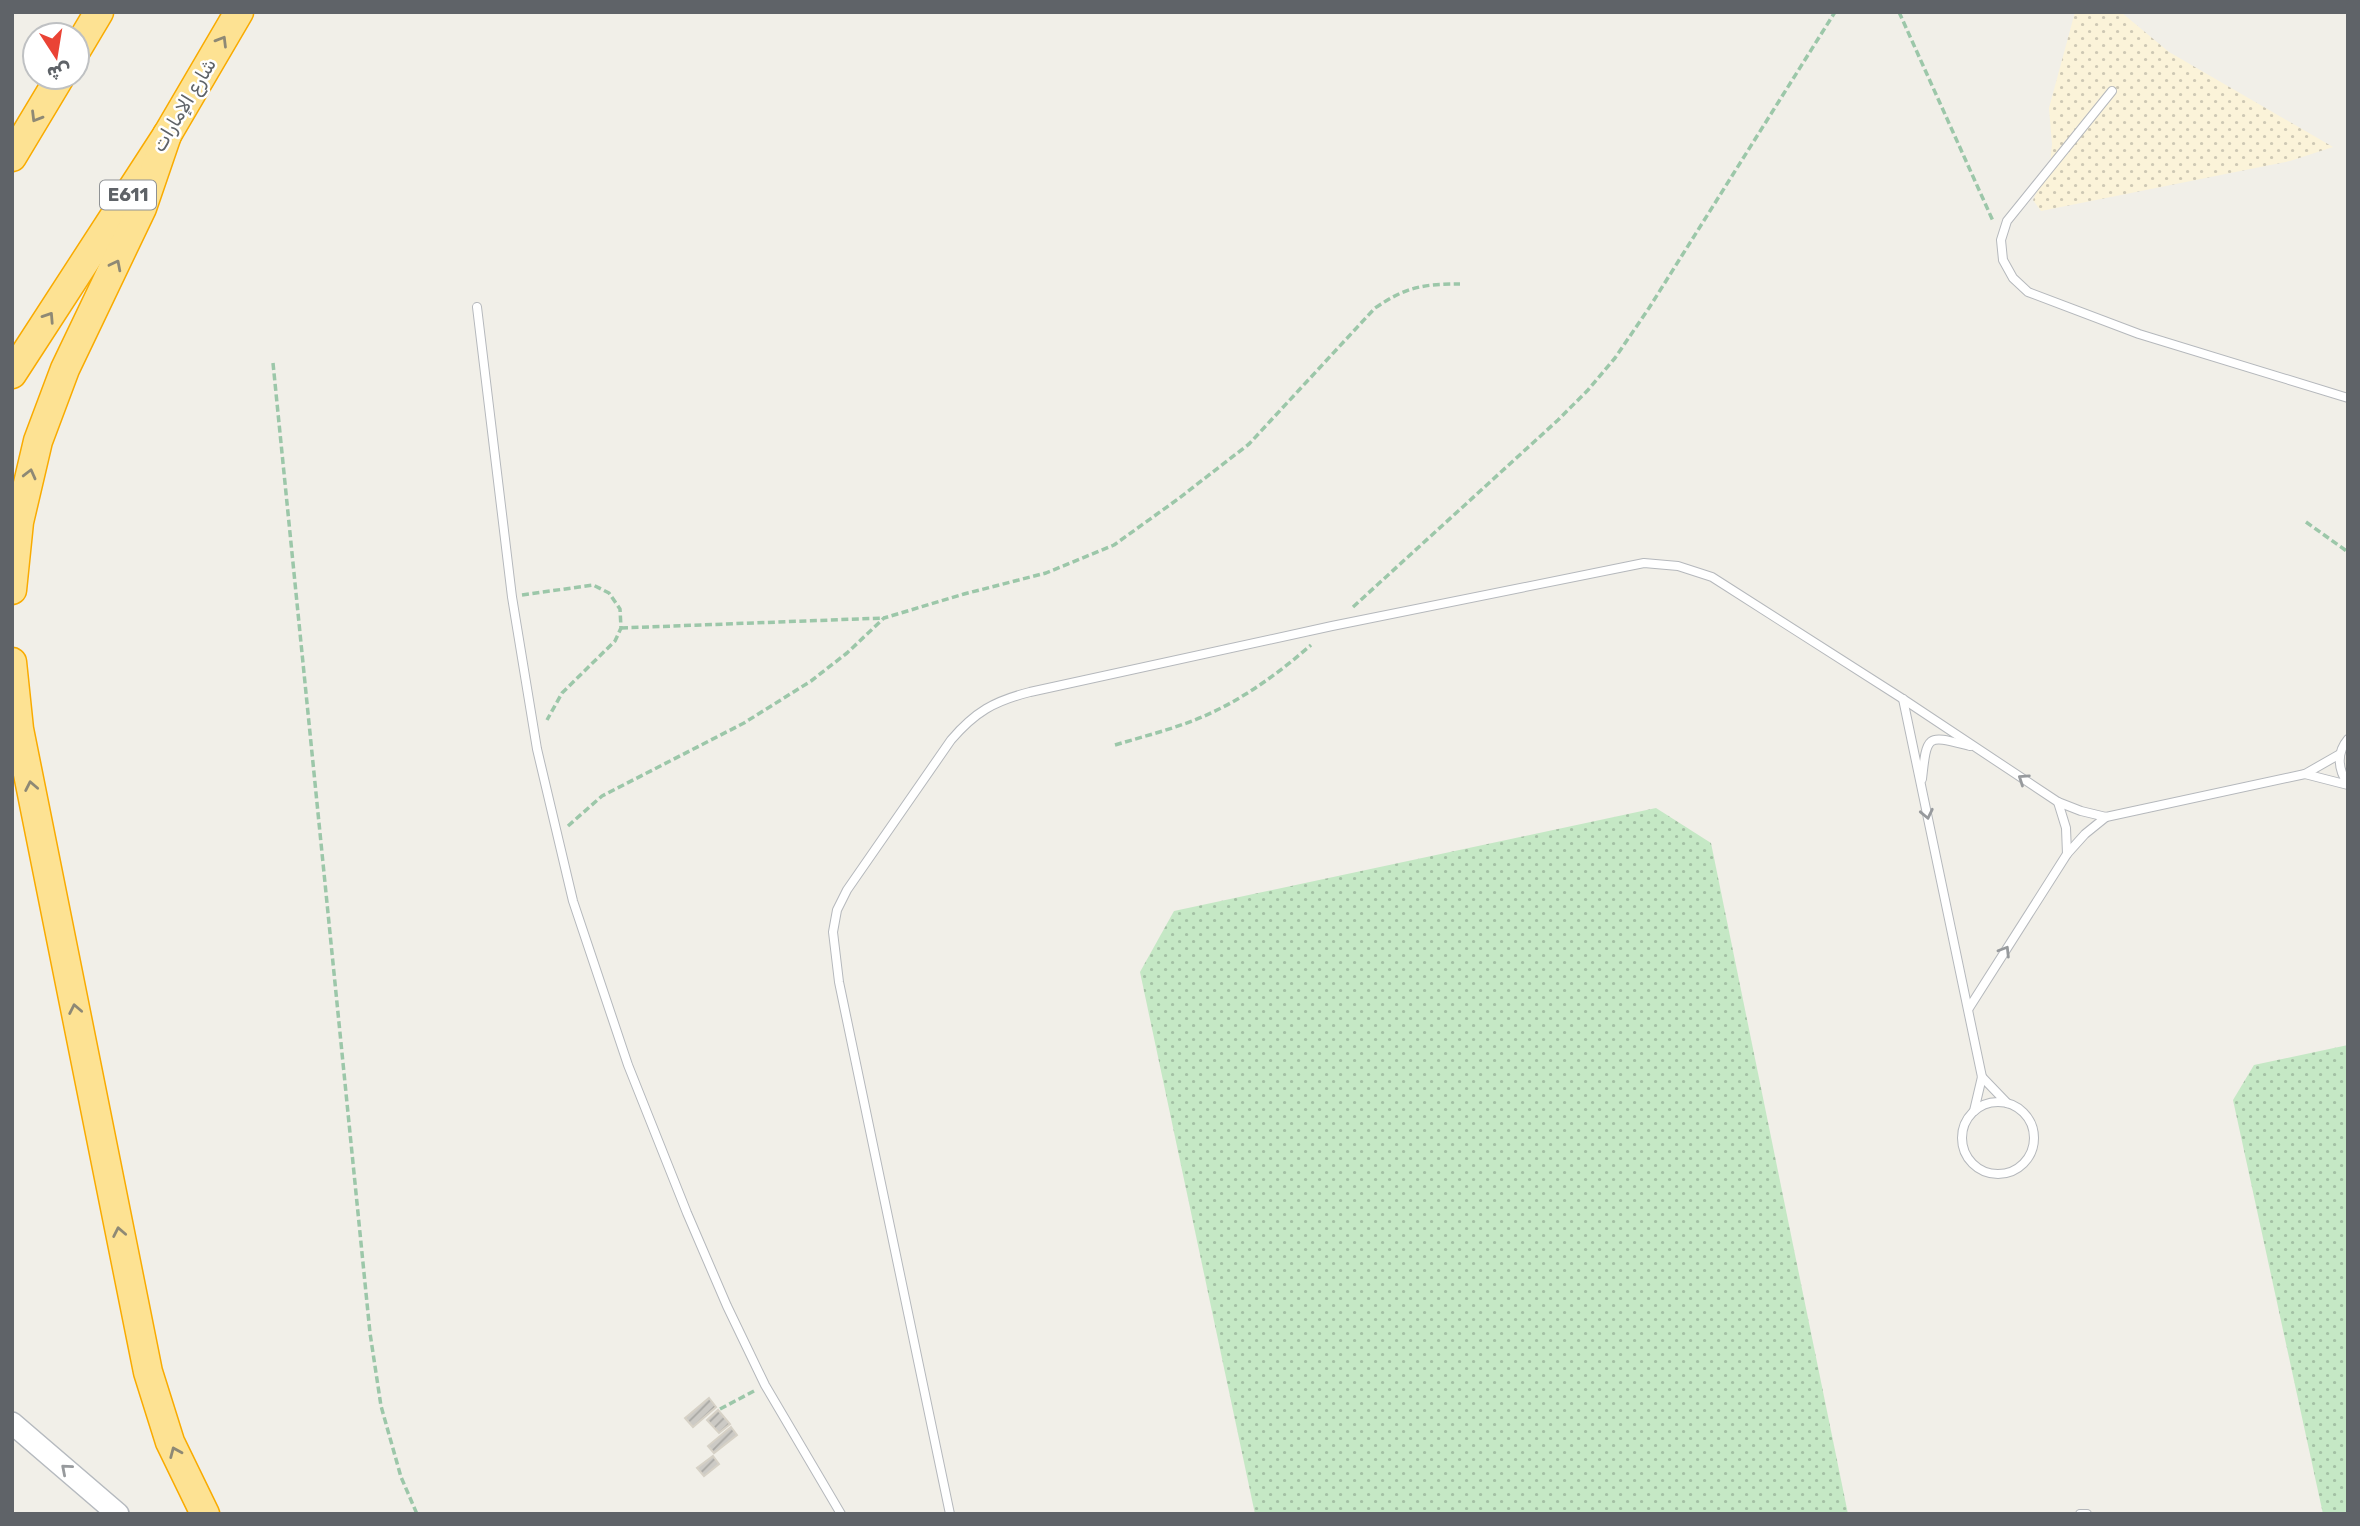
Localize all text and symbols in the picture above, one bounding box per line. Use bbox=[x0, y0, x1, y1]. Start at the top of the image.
north arrow bbox=[21, 21, 91, 91]
one-way arrow bbox=[214, 36, 227, 48]
street label: شارع الإمارات bbox=[147, 54, 223, 157]
text: ش bbox=[45, 58, 74, 86]
one-way arrow bbox=[32, 110, 45, 123]
road number: E611 bbox=[100, 180, 156, 210]
one-way arrow bbox=[108, 260, 122, 272]
one-way arrow bbox=[41, 311, 54, 324]
one-way arrow bbox=[22, 468, 36, 480]
one-way arrow bbox=[2017, 774, 2030, 787]
one-way arrow bbox=[24, 780, 39, 792]
one-way arrow bbox=[1918, 808, 1933, 820]
one-way arrow bbox=[1997, 946, 2010, 959]
one-way arrow bbox=[68, 1003, 83, 1015]
one-way arrow bbox=[113, 1226, 128, 1238]
one-way arrow bbox=[169, 1447, 183, 1460]
one-way arrow bbox=[61, 1465, 74, 1477]

